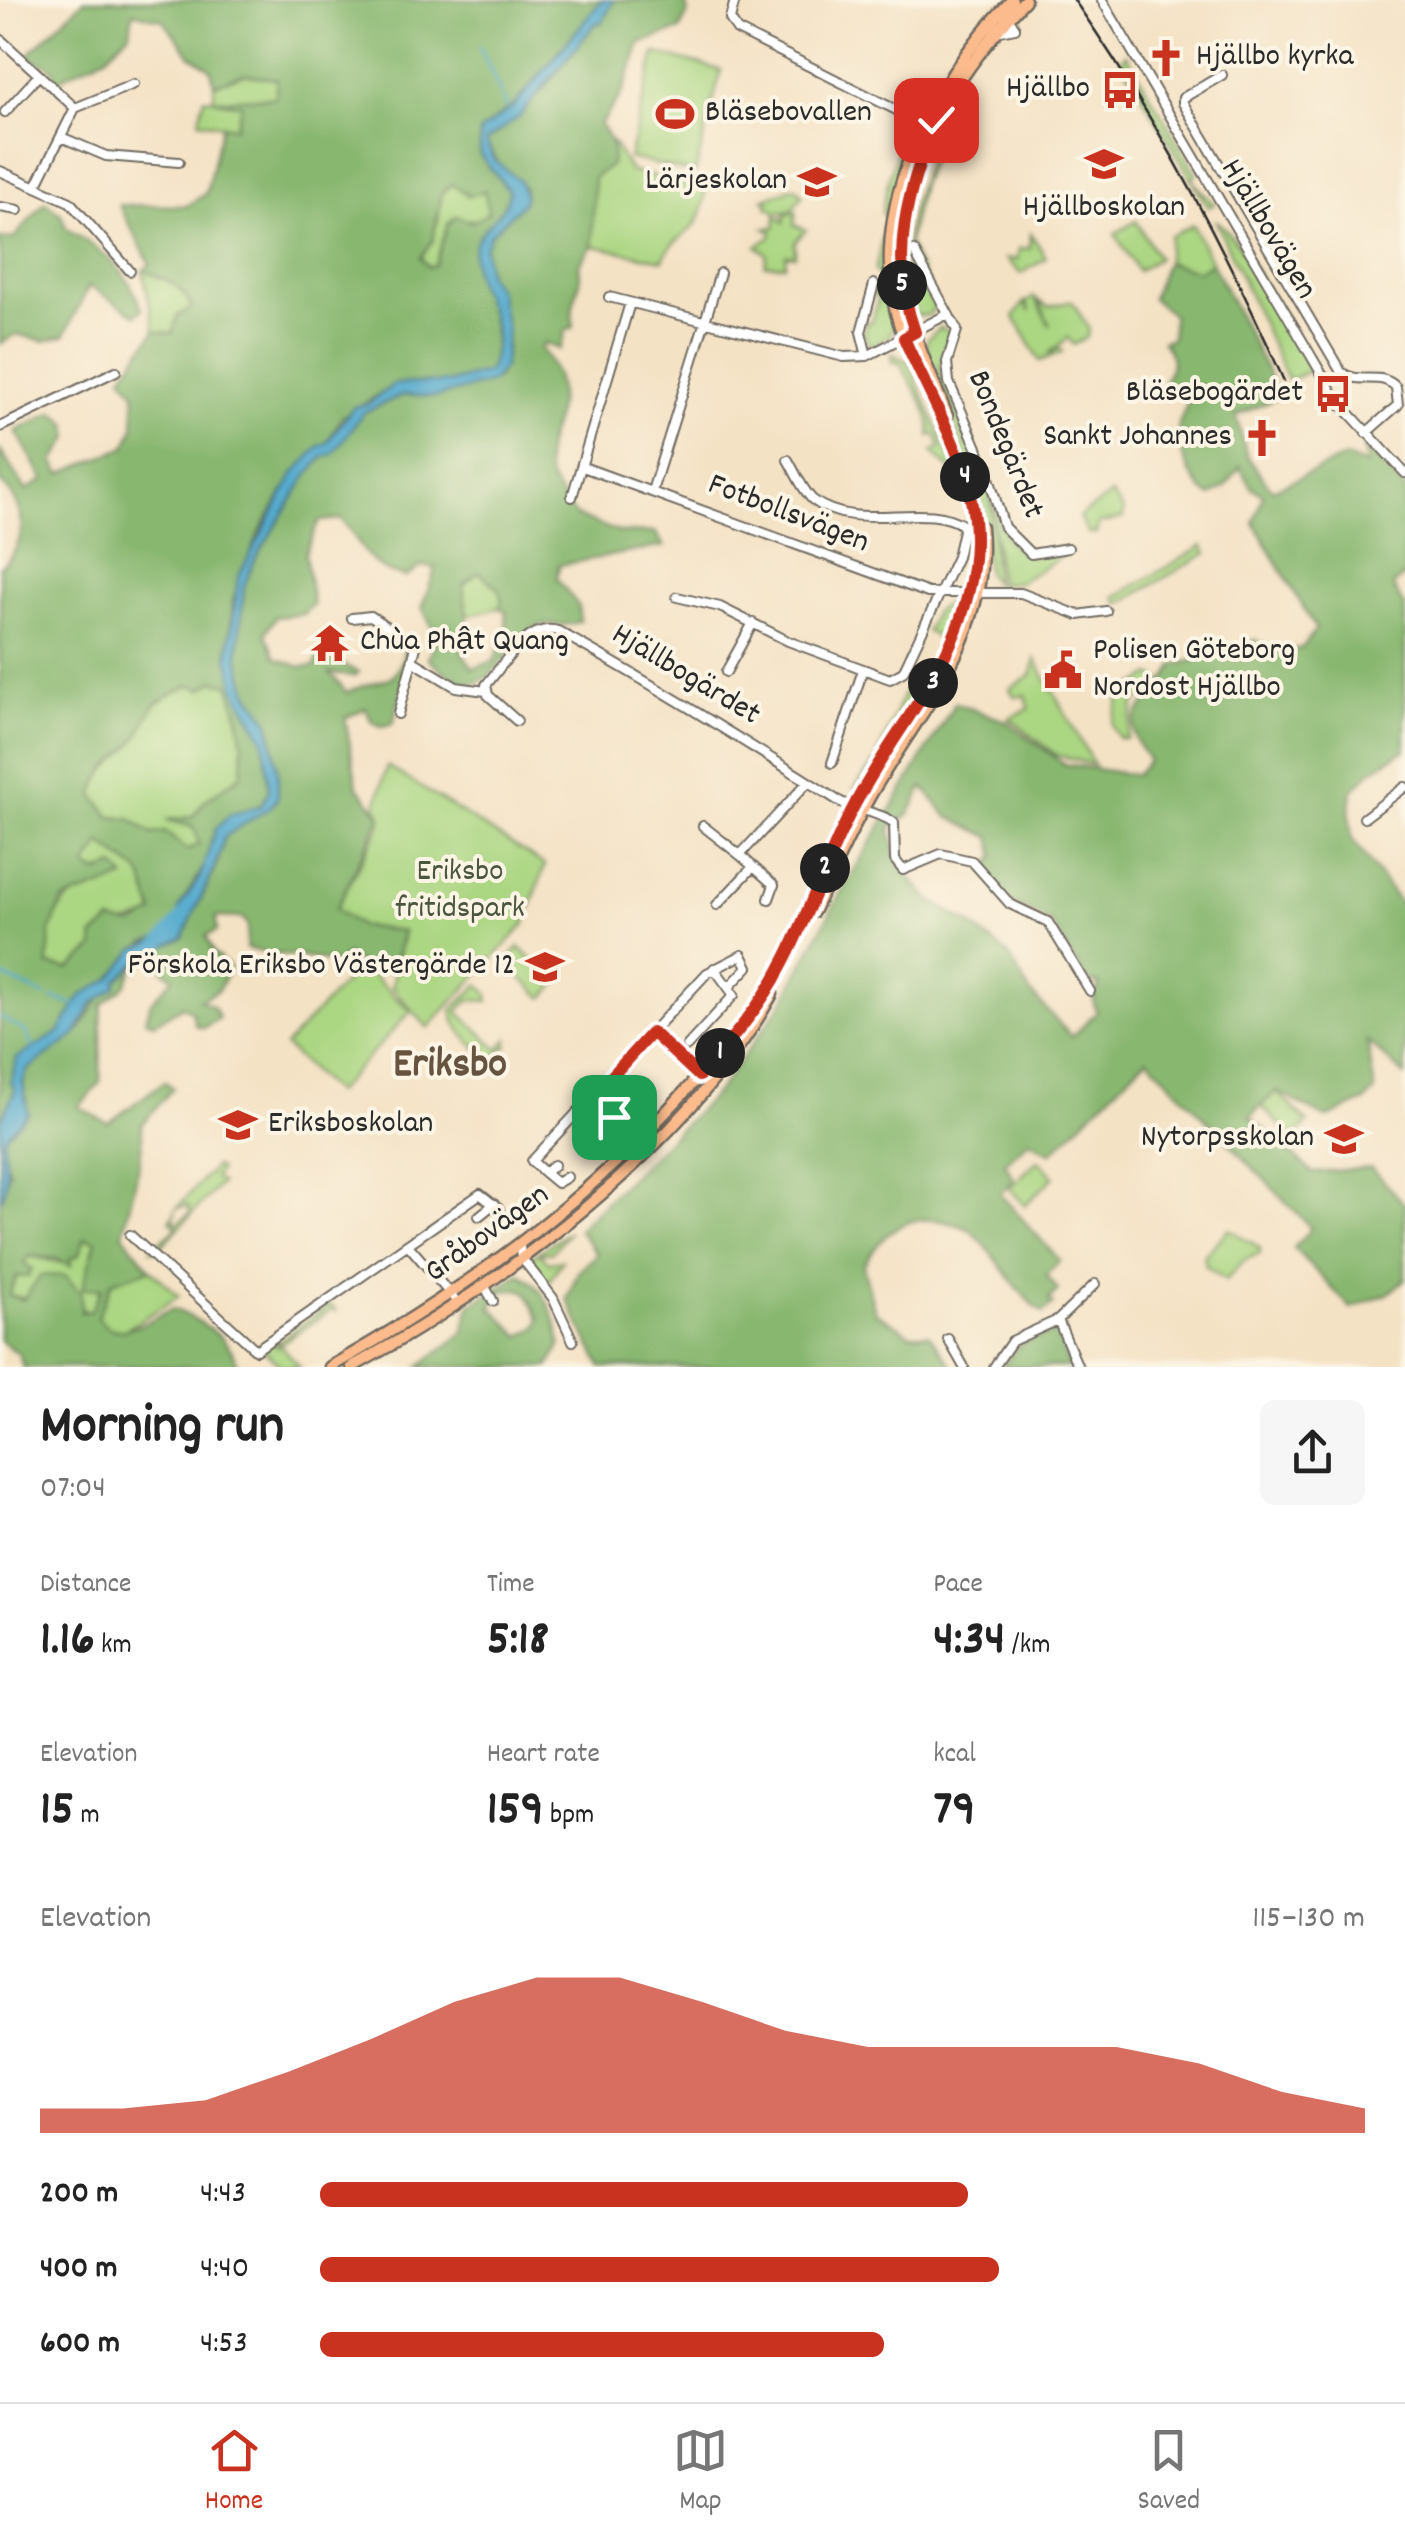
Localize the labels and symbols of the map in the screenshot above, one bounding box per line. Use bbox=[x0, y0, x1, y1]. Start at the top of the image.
place label: Hjällbo kyrka bbox=[1196, 35, 1354, 81]
church icon: Hjällbo kyrka bbox=[1145, 37, 1187, 79]
place label: Hjällbo bbox=[1006, 67, 1090, 113]
bus stop icon: Hjällbo bbox=[1099, 69, 1141, 111]
pin bbox=[894, 78, 979, 163]
place label: Bläsebovallen bbox=[705, 91, 872, 137]
sports icon: Bläsebovallen bbox=[654, 93, 696, 135]
school or university icon: Hjällboskolan bbox=[1083, 143, 1125, 185]
street label: Hjällbovägen bbox=[1207, 151, 1327, 309]
place label: Lärjeskolan bbox=[645, 159, 787, 205]
school or university icon: Lärjeskolan bbox=[796, 161, 838, 203]
place label: Hjällboskolan bbox=[1023, 186, 1185, 232]
pin: 5 bbox=[877, 260, 927, 310]
street label: Bondegärdet bbox=[953, 364, 1055, 526]
place label: Bläsebogärdet bbox=[1126, 371, 1303, 417]
bus stop icon: Bläsebogärdet bbox=[1312, 373, 1354, 415]
place label: Sankt Johannes bbox=[1043, 415, 1232, 461]
church icon: Sankt Johannes bbox=[1241, 417, 1283, 459]
pin: 4 bbox=[940, 452, 990, 502]
street label: Fotbollsvägen bbox=[701, 463, 875, 567]
street label: Hjällbogärdet bbox=[602, 613, 769, 739]
place label: Chùa Phật Quang bbox=[360, 620, 569, 666]
temple icon: Chùa Phật Quang bbox=[309, 622, 351, 664]
place label: Polisen Göteborg Nordost Hjällbo bbox=[1093, 629, 1295, 712]
public building icon: Polisen Göteborg Nordost Hjällbo bbox=[1042, 649, 1084, 691]
pin: 3 bbox=[908, 658, 958, 708]
pin: 2 bbox=[800, 843, 850, 893]
park label: Eriksbo fritidspark bbox=[395, 850, 525, 933]
place label: Förskola Eriksbo Västergärde 12 bbox=[128, 944, 515, 990]
school or university icon: Förskola Eriksbo Västergärde 12 bbox=[524, 946, 566, 988]
pin: 1 bbox=[695, 1028, 745, 1078]
district label: Eriksbo bbox=[393, 1037, 507, 1097]
pin bbox=[572, 1075, 657, 1160]
place label: Eriksboskolan bbox=[268, 1102, 433, 1148]
school or university icon: Eriksboskolan bbox=[217, 1104, 259, 1146]
place label: Nytorpsskolan bbox=[1141, 1116, 1314, 1162]
school or university icon: Nytorpsskolan bbox=[1323, 1118, 1365, 1160]
street label: Gråbovägen bbox=[416, 1174, 560, 1296]

